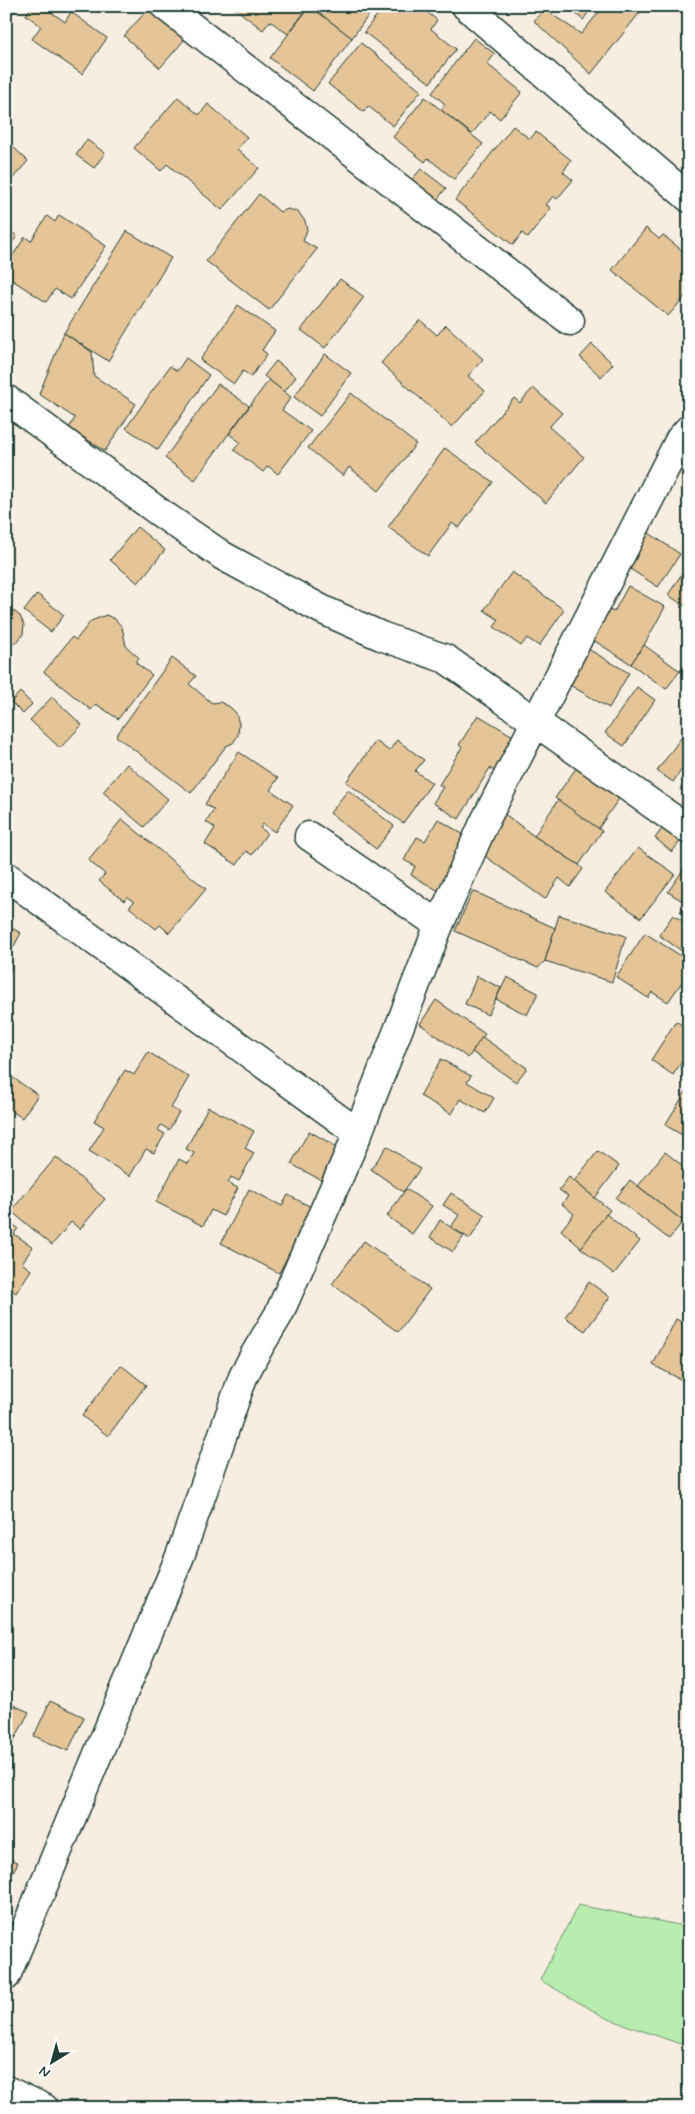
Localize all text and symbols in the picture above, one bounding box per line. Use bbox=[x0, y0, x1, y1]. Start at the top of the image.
north arrow bbox=[28, 2036, 78, 2086]
text: N bbox=[36, 2062, 54, 2082]

